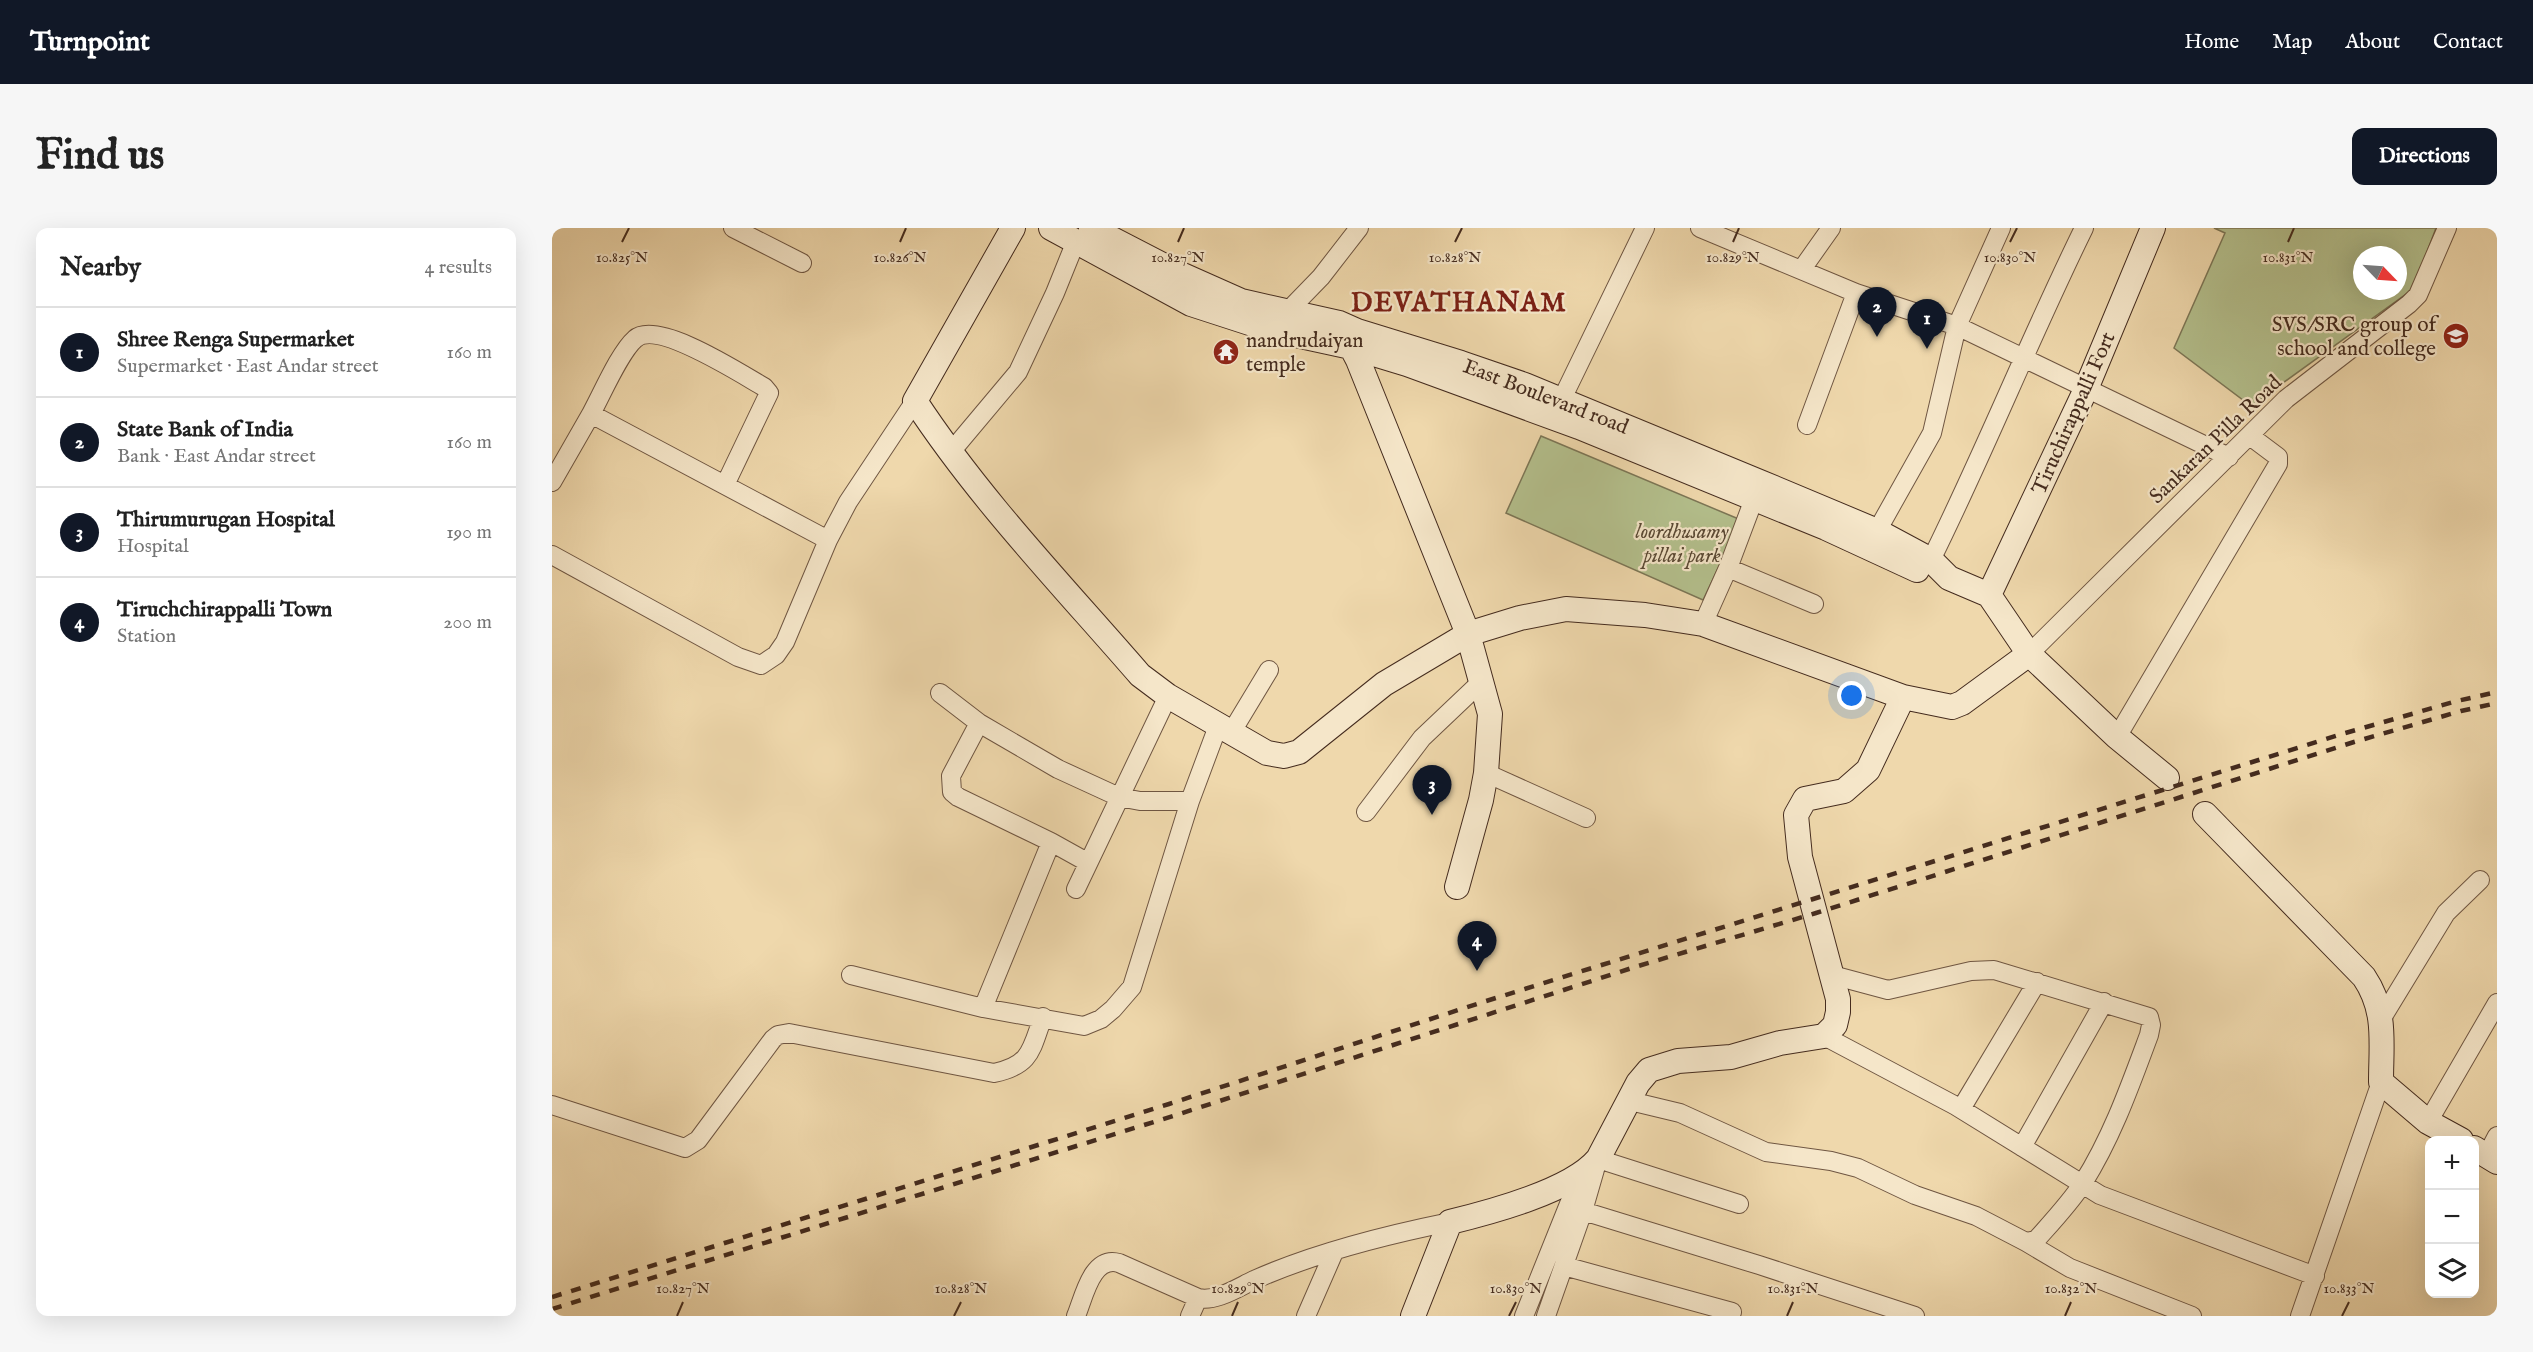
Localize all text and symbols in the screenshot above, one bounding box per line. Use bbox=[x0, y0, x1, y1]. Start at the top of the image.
text: Turnpoint bbox=[30, 25, 150, 60]
text: Home bbox=[2184, 29, 2239, 56]
text: Map bbox=[2272, 29, 2312, 56]
text: About bbox=[2345, 29, 2400, 56]
text: Contact bbox=[2433, 29, 2503, 56]
button: Directions bbox=[2352, 128, 2497, 185]
text: Find us bbox=[36, 130, 164, 183]
north arrow bbox=[2353, 246, 2407, 300]
text: 10.825°N bbox=[596, 248, 648, 267]
text: 10.826°N bbox=[873, 248, 927, 267]
text: 10.827°N bbox=[1151, 248, 1205, 267]
text: 10.828°N bbox=[1429, 248, 1481, 267]
text: 10.829°N bbox=[1706, 248, 1760, 267]
text: 10.830°N bbox=[1984, 248, 2036, 267]
text: 10.831°N bbox=[2263, 248, 2313, 267]
text: Nearby bbox=[60, 251, 141, 284]
text: 4 results bbox=[425, 255, 492, 280]
district label: DEVATHANAM bbox=[1351, 287, 1567, 321]
pin: 2 bbox=[1858, 288, 1896, 337]
pin: 1 bbox=[1908, 300, 1946, 349]
place label: SVS/SRC group of school and college bbox=[2272, 312, 2439, 363]
school or university icon: SVS/SRC group of school and college bbox=[2441, 321, 2471, 351]
text: Shree Renga Supermarket bbox=[117, 326, 354, 354]
place label: nandrudaiyan temple bbox=[1246, 328, 1364, 379]
street label: Tiruchirappalli Fort bbox=[2026, 328, 2122, 499]
temple icon: nandrudaiyan temple bbox=[1211, 337, 1241, 367]
text: 1 bbox=[76, 340, 83, 365]
text: 160 m bbox=[446, 340, 492, 365]
street label: East Boulevard road bbox=[1459, 353, 1633, 442]
text: Supermarket · East Andar street bbox=[117, 354, 379, 379]
street label: Sankaran Pilla Road bbox=[2144, 369, 2289, 510]
text: State Bank of India bbox=[117, 416, 293, 444]
text: 2 bbox=[75, 430, 84, 455]
text: 160 m bbox=[446, 430, 492, 455]
text: Bank · East Andar street bbox=[117, 444, 316, 469]
text: Thirumurugan Hospital bbox=[117, 506, 335, 534]
park label: loordhusamy pillai park bbox=[1635, 519, 1729, 570]
text: 3 bbox=[76, 520, 83, 545]
text: 190 m bbox=[446, 520, 492, 545]
text: Hospital bbox=[117, 534, 189, 559]
text: Tiruchchirappalli Town bbox=[117, 596, 332, 624]
text: 4 bbox=[75, 610, 84, 635]
text: 200 m bbox=[443, 610, 492, 635]
text: Station bbox=[117, 624, 176, 649]
your location bbox=[1837, 681, 1866, 710]
pin: 3 bbox=[1412, 766, 1452, 815]
pin: 4 bbox=[1458, 922, 1496, 971]
map controls bbox=[2425, 1136, 2479, 1298]
button: + bbox=[2425, 1136, 2479, 1190]
button: − bbox=[2425, 1190, 2479, 1244]
button: layers bbox=[2425, 1244, 2479, 1298]
text: 10.827°N bbox=[656, 1279, 710, 1298]
text: 10.828°N bbox=[935, 1279, 987, 1298]
text: 10.829°N bbox=[1211, 1279, 1265, 1298]
text: 10.830°N bbox=[1490, 1279, 1542, 1298]
text: 10.831°N bbox=[1768, 1279, 1818, 1298]
text: 10.832°N bbox=[2045, 1279, 2097, 1298]
text: 10.833°N bbox=[2324, 1279, 2374, 1298]

